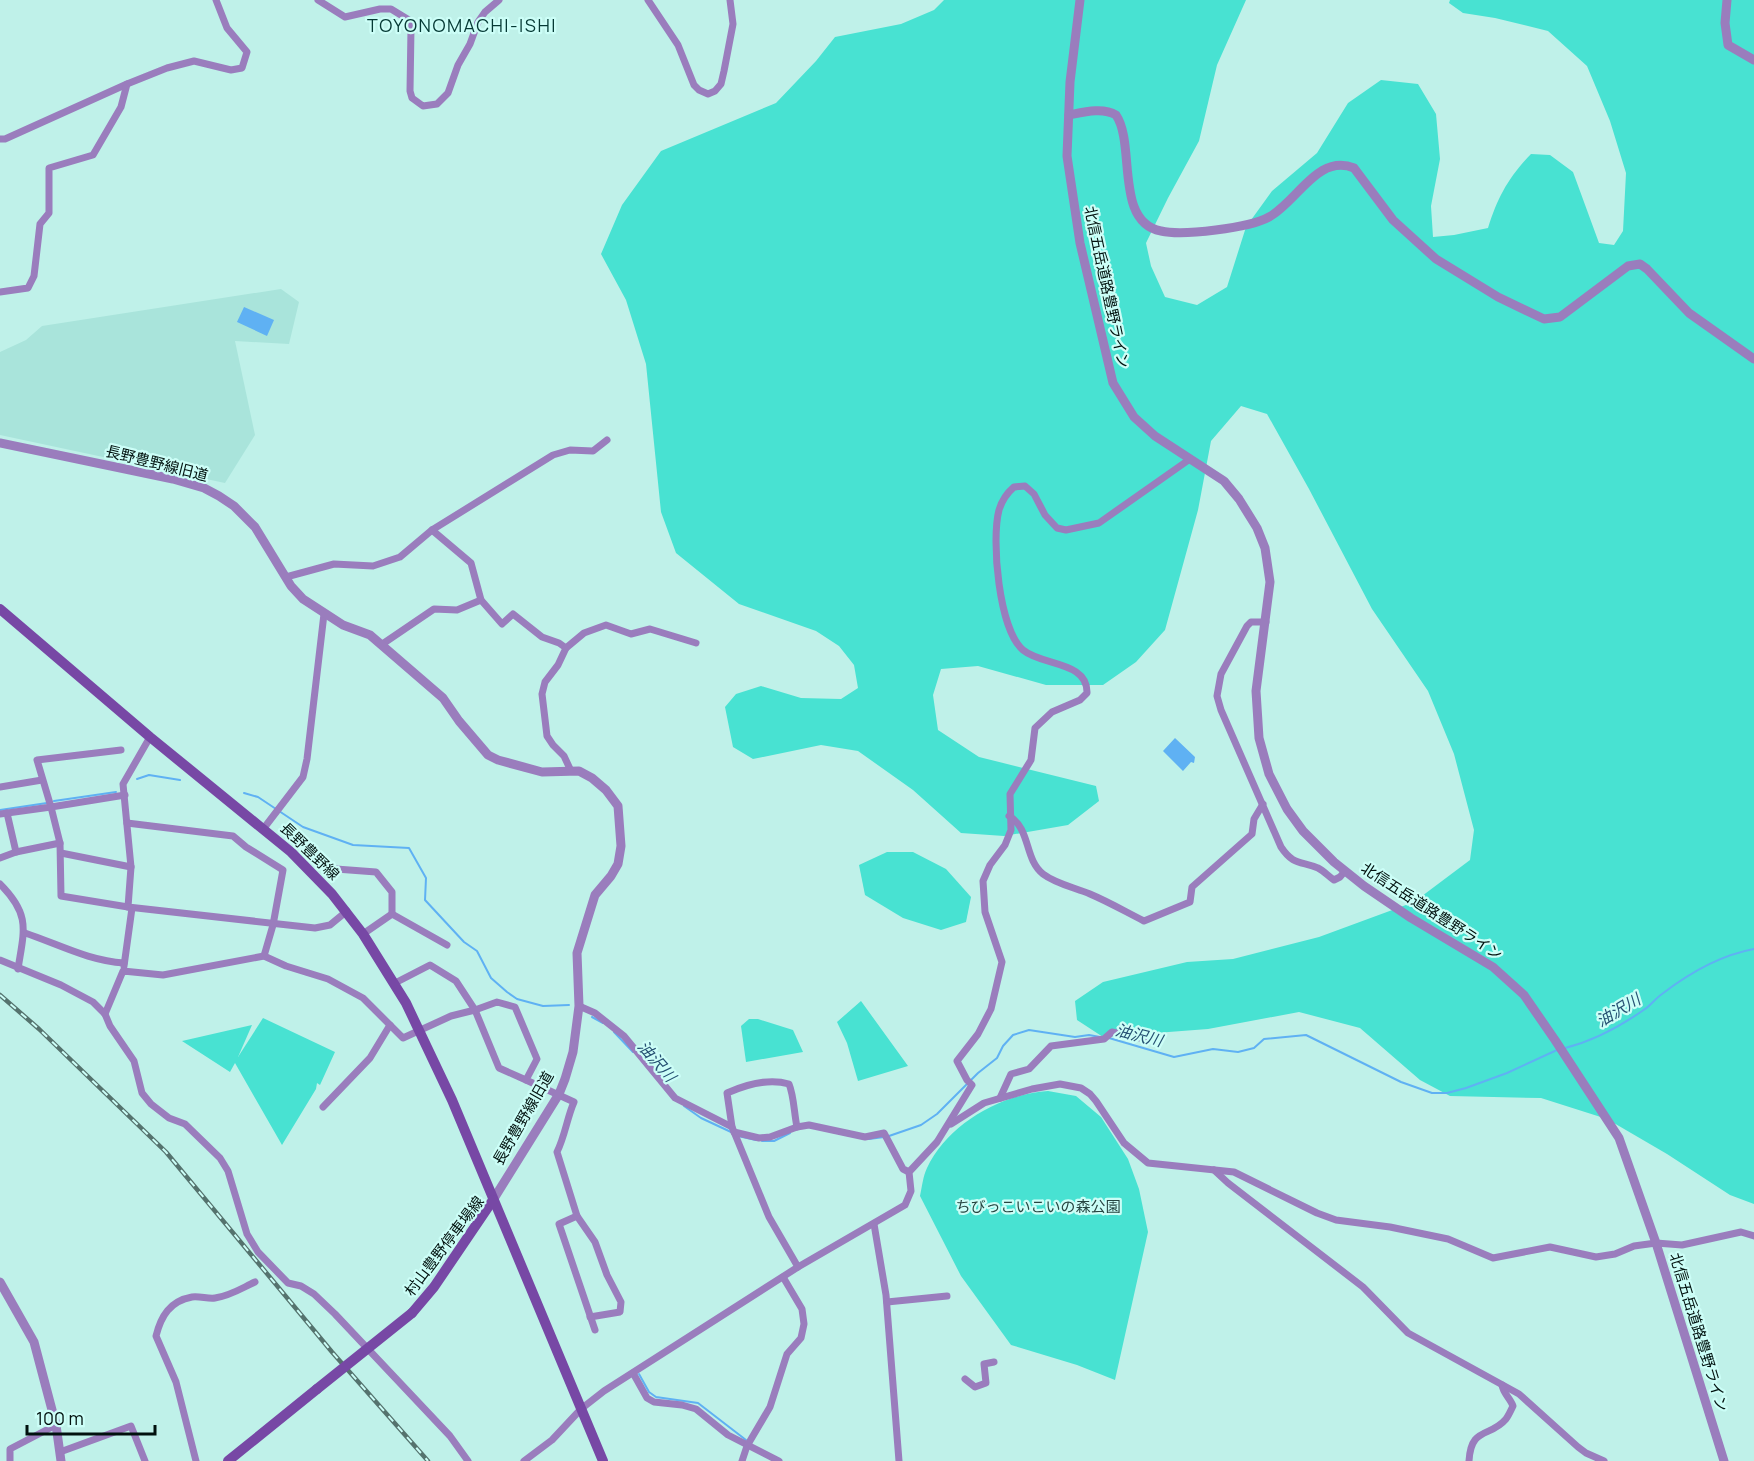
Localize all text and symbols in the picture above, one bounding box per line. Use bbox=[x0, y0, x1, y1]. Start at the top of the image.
district label: TOYONOMACHI-ISHI bbox=[367, 13, 557, 37]
street label: 北信五岳道路豊野ライン bbox=[1080, 204, 1134, 370]
street label: 長野豊野線旧道 bbox=[104, 440, 210, 486]
street label: 長野豊野線 bbox=[276, 817, 344, 885]
street label: 北信五岳道路豊野ライン bbox=[1357, 857, 1507, 965]
water label: 油沢川 bbox=[1592, 987, 1646, 1032]
water label: 油沢川 bbox=[1113, 1019, 1167, 1052]
water label: 油沢川 bbox=[633, 1036, 682, 1088]
street label: 長野豊野線旧道 bbox=[488, 1067, 558, 1169]
street label: 村山豊野停車場線 bbox=[400, 1192, 488, 1300]
park label: ちびっこいこいの森公園 bbox=[955, 1196, 1121, 1217]
street label: 北信五岳道路豊野ライン bbox=[1665, 1250, 1733, 1414]
scale bar bbox=[27, 1398, 154, 1436]
text: 100 m bbox=[36, 1406, 84, 1430]

